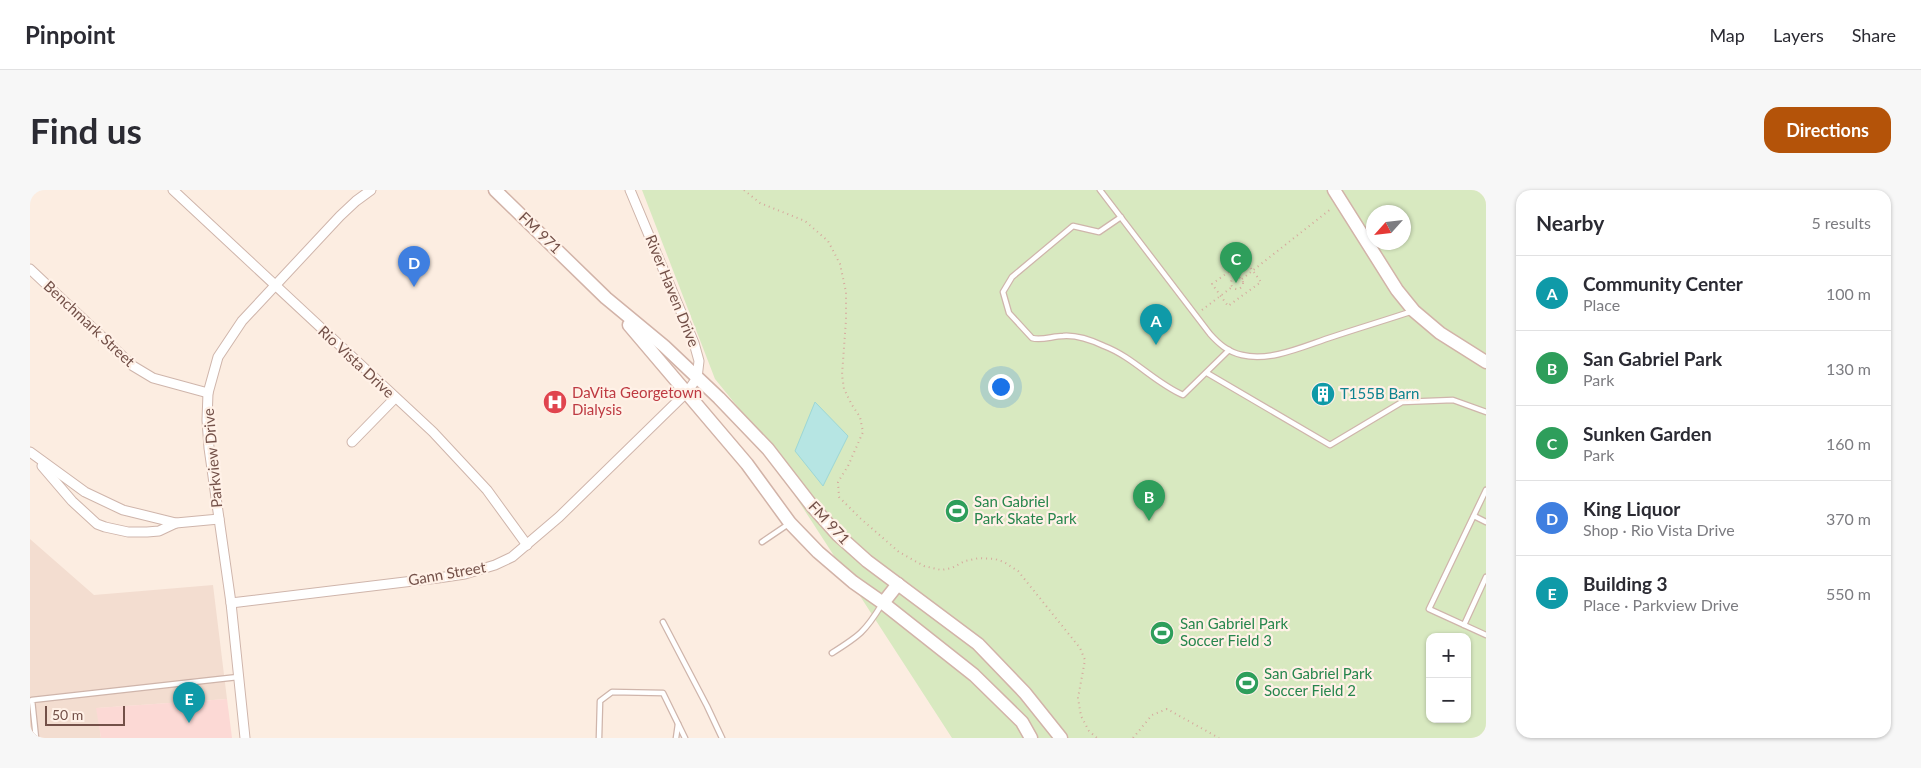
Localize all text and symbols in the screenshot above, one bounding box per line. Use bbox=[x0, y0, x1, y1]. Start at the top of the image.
text: Pinpoint bbox=[25, 20, 115, 49]
text: Map bbox=[1709, 24, 1745, 46]
text: Layers bbox=[1773, 24, 1824, 46]
text: Share bbox=[1852, 24, 1896, 46]
button: Directions bbox=[1764, 107, 1891, 153]
text: Find us bbox=[30, 109, 142, 151]
north arrow bbox=[1366, 205, 1411, 250]
street label: FM 971 bbox=[516, 208, 566, 257]
text: Nearby bbox=[1536, 210, 1604, 235]
text: 5 results bbox=[1811, 213, 1871, 232]
street label: River Haven Drive bbox=[642, 232, 704, 349]
pin: C bbox=[1220, 242, 1252, 283]
pin: D bbox=[398, 246, 430, 287]
text: Community Center bbox=[1583, 272, 1743, 295]
street label: Benchmark Street bbox=[41, 277, 139, 370]
text: A bbox=[1546, 284, 1558, 303]
text: 100 m bbox=[1826, 284, 1871, 303]
text: Place bbox=[1583, 295, 1620, 314]
pin: A bbox=[1140, 304, 1172, 345]
street label: Rio Vista Drive bbox=[315, 321, 398, 401]
text: San Gabriel Park bbox=[1583, 347, 1722, 370]
text: B bbox=[1547, 359, 1557, 378]
text: 130 m bbox=[1826, 359, 1871, 378]
text: Park bbox=[1583, 370, 1614, 389]
your location bbox=[988, 374, 1014, 400]
building icon: T155B Barn bbox=[1310, 381, 1336, 407]
place label: DaVita Georgetown Dialysis bbox=[572, 383, 702, 418]
place label: T155B Barn bbox=[1340, 384, 1419, 402]
hospital icon: DaVita Georgetown Dialysis bbox=[542, 389, 568, 415]
street label: Parkview Drive bbox=[199, 408, 225, 508]
text: Sunken Garden bbox=[1583, 422, 1712, 445]
text: C bbox=[1547, 434, 1557, 453]
text: 160 m bbox=[1826, 434, 1871, 453]
text: Park bbox=[1583, 445, 1614, 464]
pin: B bbox=[1133, 480, 1165, 521]
place label: San Gabriel Park Skate Park bbox=[974, 492, 1077, 527]
street label: FM 971 bbox=[805, 497, 854, 548]
text: King Liquor bbox=[1583, 497, 1680, 520]
sports icon: San Gabriel Park Skate Park bbox=[944, 498, 970, 524]
text: D bbox=[1546, 509, 1558, 528]
text: 370 m bbox=[1826, 509, 1871, 528]
text: Shop · Rio Vista Drive bbox=[1583, 520, 1735, 539]
street label: Gann Street bbox=[407, 557, 488, 589]
text: Building 3 bbox=[1583, 572, 1668, 595]
text: E bbox=[1547, 584, 1557, 603]
text: 550 m bbox=[1826, 584, 1871, 603]
text: Place · Parkview Drive bbox=[1583, 595, 1739, 614]
place label: San Gabriel Park Soccer Field 3 bbox=[1180, 614, 1289, 649]
sports icon: San Gabriel Park Soccer Field 3 bbox=[1149, 620, 1175, 646]
map controls bbox=[1426, 633, 1471, 723]
button: + bbox=[1426, 633, 1471, 678]
place label: San Gabriel Park Soccer Field 2 bbox=[1264, 664, 1373, 699]
sports icon: San Gabriel Park Soccer Field 2 bbox=[1234, 670, 1260, 696]
button: − bbox=[1426, 678, 1471, 723]
pin: E bbox=[173, 682, 205, 723]
scale bar bbox=[45, 703, 125, 726]
text: 50 m bbox=[52, 706, 83, 723]

